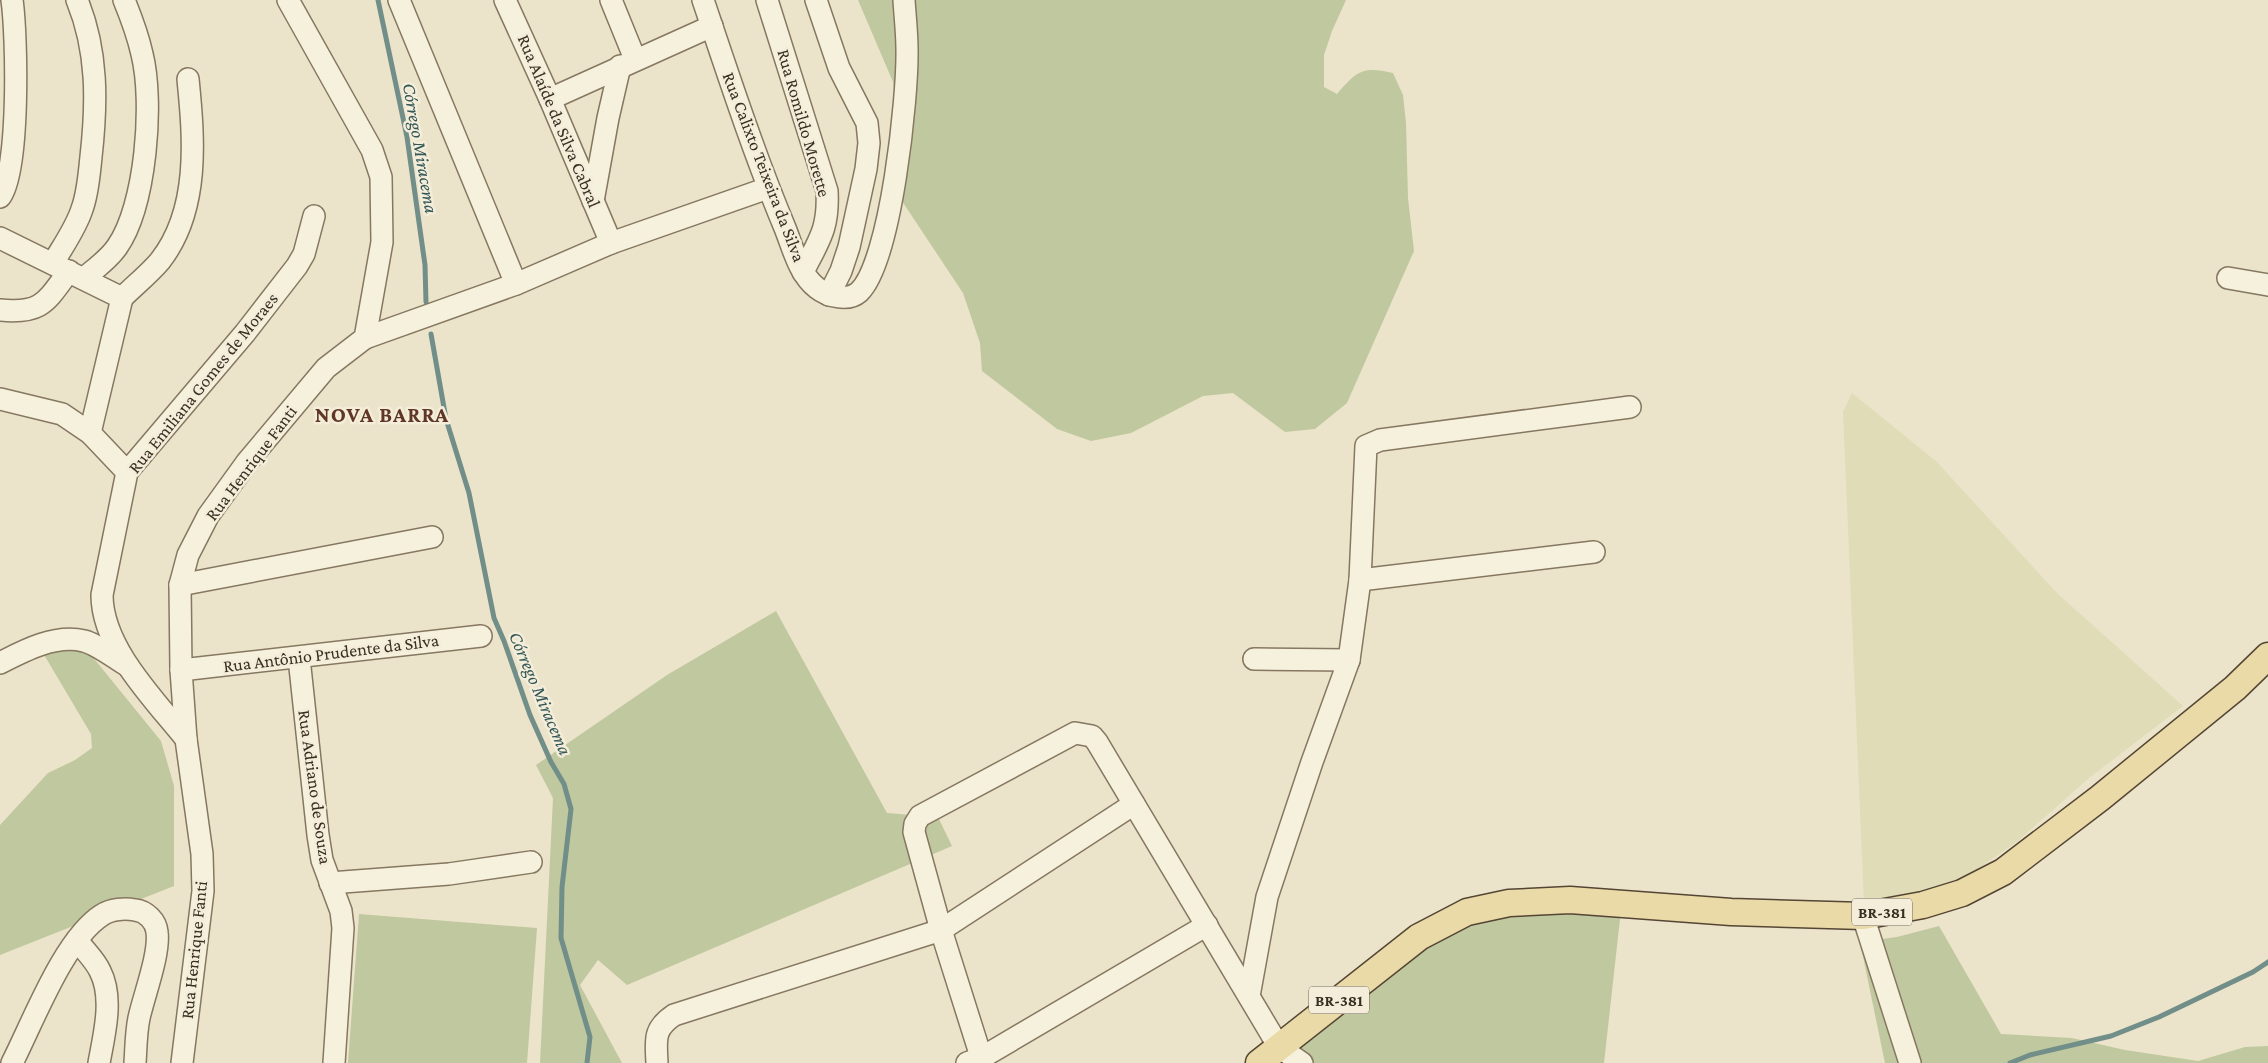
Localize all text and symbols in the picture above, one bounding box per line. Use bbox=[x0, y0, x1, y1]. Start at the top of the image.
street label: Rua Alaíde da Silva Cabral bbox=[513, 32, 605, 211]
street label: Rua Romildo Morette bbox=[773, 47, 835, 199]
street label: Rua Calixto Teixeira da Silva bbox=[719, 69, 809, 265]
water label: Córrego Miracema bbox=[399, 81, 442, 215]
street label: Rua Emiliana Gomes de Moraes bbox=[124, 289, 282, 477]
street label: Rua Henrique Fanti bbox=[201, 401, 301, 524]
district label: NOVA BARRA bbox=[315, 402, 449, 427]
water label: Córrego Miracema bbox=[505, 628, 576, 758]
street label: Rua Antônio Prudente da Silva bbox=[222, 630, 440, 676]
street label: Rua Adriano de Souza bbox=[294, 708, 336, 866]
street label: Rua Henrique Fanti bbox=[177, 880, 211, 1020]
road number: BR-381 bbox=[1852, 899, 1912, 926]
road number: BR-381 bbox=[1309, 986, 1369, 1014]

